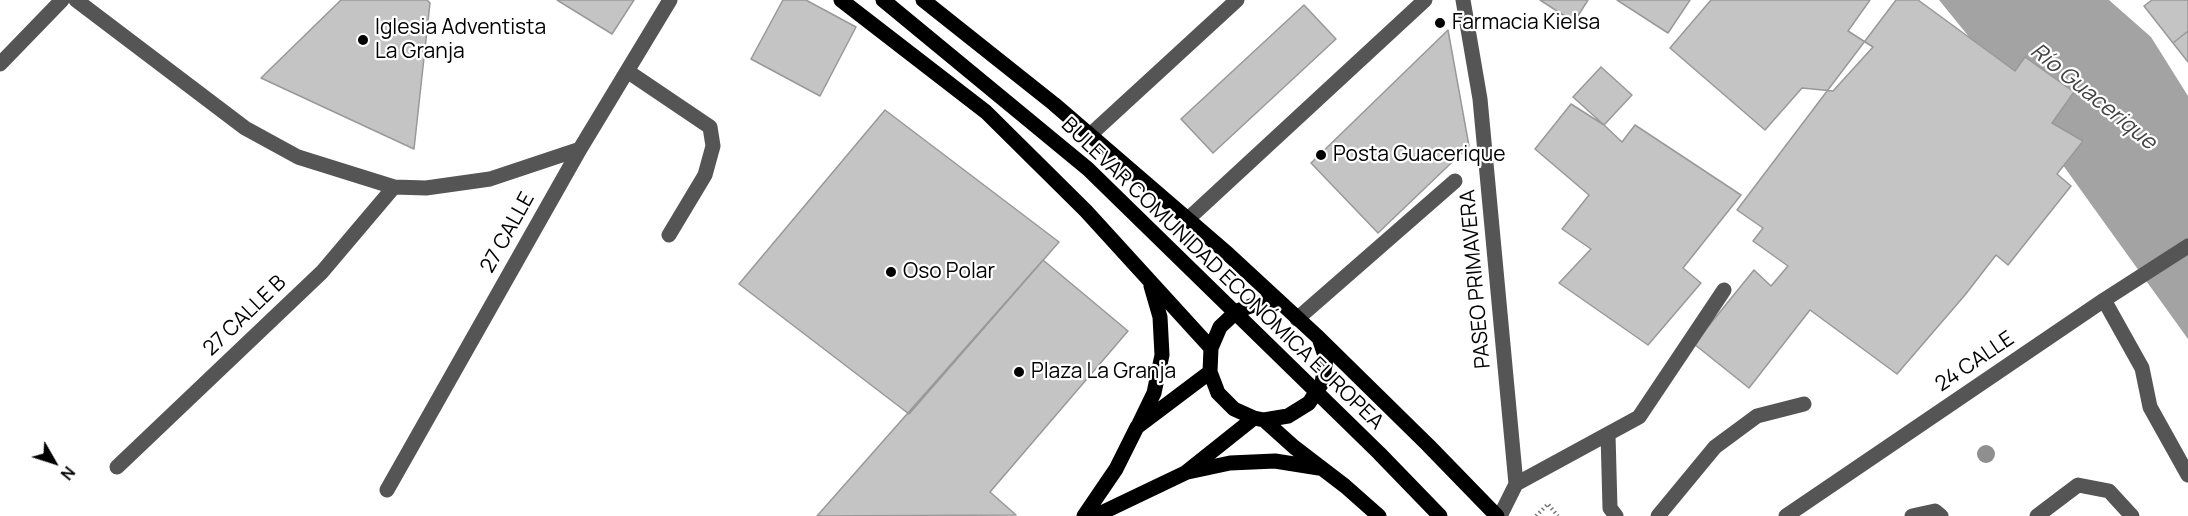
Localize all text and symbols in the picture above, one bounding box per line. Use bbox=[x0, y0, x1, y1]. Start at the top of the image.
place label: Farmacia Kielsa bbox=[1452, 10, 1600, 36]
place label: Iglesia Adventista La Granja bbox=[375, 15, 546, 65]
marker: Farmacia Kielsa bbox=[1433, 16, 1447, 30]
marker: Iglesia Adventista La Granja bbox=[356, 33, 370, 47]
water label: Río Guacerique bbox=[2025, 38, 2161, 156]
street label: BULEVAR COMUNIDAD ECONÓMICA EUROPEA bbox=[1056, 113, 1388, 435]
place label: Posta Guacerique bbox=[1333, 142, 1505, 168]
marker: Posta Guacerique bbox=[1314, 148, 1328, 162]
street label: 27 CALLE bbox=[476, 188, 540, 278]
street label: PASEO PRIMAVERA bbox=[1456, 188, 1496, 370]
place label: Oso Polar bbox=[903, 259, 995, 285]
marker: Oso Polar bbox=[884, 265, 898, 279]
street label: 27 CALLE B bbox=[198, 270, 292, 362]
street label: 24 CALLE bbox=[1931, 327, 2019, 397]
place label: Plaza La Granja bbox=[1031, 359, 1176, 385]
marker: Plaza La Granja bbox=[1012, 365, 1026, 379]
north arrow bbox=[24, 432, 84, 492]
text: N bbox=[56, 462, 80, 485]

